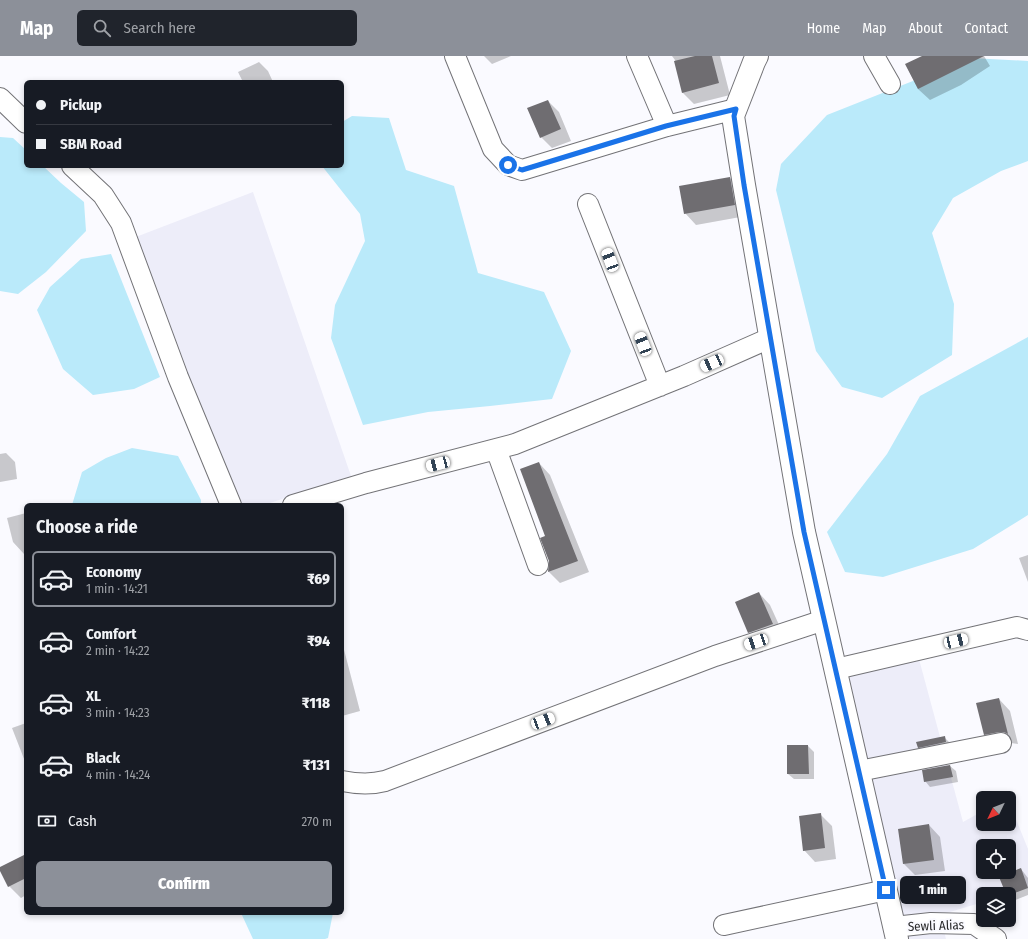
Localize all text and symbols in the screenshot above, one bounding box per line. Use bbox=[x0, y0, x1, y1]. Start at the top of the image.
search box bbox=[77, 10, 357, 46]
text: Map bbox=[20, 17, 53, 40]
icon: search bbox=[91, 17, 113, 39]
text: Search here bbox=[123, 19, 196, 37]
text: Home bbox=[807, 20, 840, 37]
text: Map bbox=[862, 20, 886, 37]
text: About bbox=[908, 20, 943, 37]
text: Contact bbox=[965, 20, 1008, 37]
text: Pickup bbox=[60, 96, 102, 114]
text: SBM Road bbox=[60, 135, 122, 153]
route start bbox=[499, 156, 517, 174]
car bbox=[600, 247, 620, 273]
car bbox=[633, 331, 653, 357]
car bbox=[699, 353, 725, 373]
car bbox=[425, 455, 451, 473]
text: Choose a ride bbox=[36, 516, 138, 538]
icon: car bbox=[38, 561, 74, 597]
text: Economy bbox=[86, 563, 141, 581]
text: ₹69 bbox=[307, 570, 330, 588]
text: 1 min · 14:21 bbox=[86, 581, 148, 596]
icon: car bbox=[38, 623, 74, 659]
text: Comfort bbox=[86, 625, 137, 643]
text: ₹94 bbox=[307, 632, 330, 650]
car bbox=[743, 632, 769, 652]
car bbox=[943, 632, 969, 650]
text: 2 min · 14:22 bbox=[86, 643, 149, 658]
icon: car bbox=[38, 685, 74, 721]
text: XL bbox=[86, 687, 101, 705]
text: ₹118 bbox=[302, 694, 330, 712]
text: 3 min · 14:23 bbox=[86, 705, 150, 720]
car bbox=[530, 711, 556, 731]
icon: car bbox=[38, 747, 74, 783]
text: Black bbox=[86, 749, 120, 767]
text: ₹131 bbox=[303, 756, 330, 774]
text: 4 min · 14:24 bbox=[86, 767, 150, 782]
north arrow bbox=[976, 791, 1016, 831]
map controls bbox=[976, 791, 1016, 927]
icon: cash bbox=[36, 810, 58, 832]
text: Cash bbox=[68, 812, 97, 830]
text: 270 m bbox=[301, 814, 332, 829]
button: locate bbox=[976, 839, 1016, 879]
button: Confirm bbox=[36, 861, 332, 907]
callout: 1 min bbox=[900, 876, 966, 904]
route end bbox=[877, 881, 895, 899]
text: 1 min bbox=[919, 882, 947, 897]
button: layers bbox=[976, 887, 1016, 927]
street label: Sewli Alias bbox=[908, 917, 965, 934]

